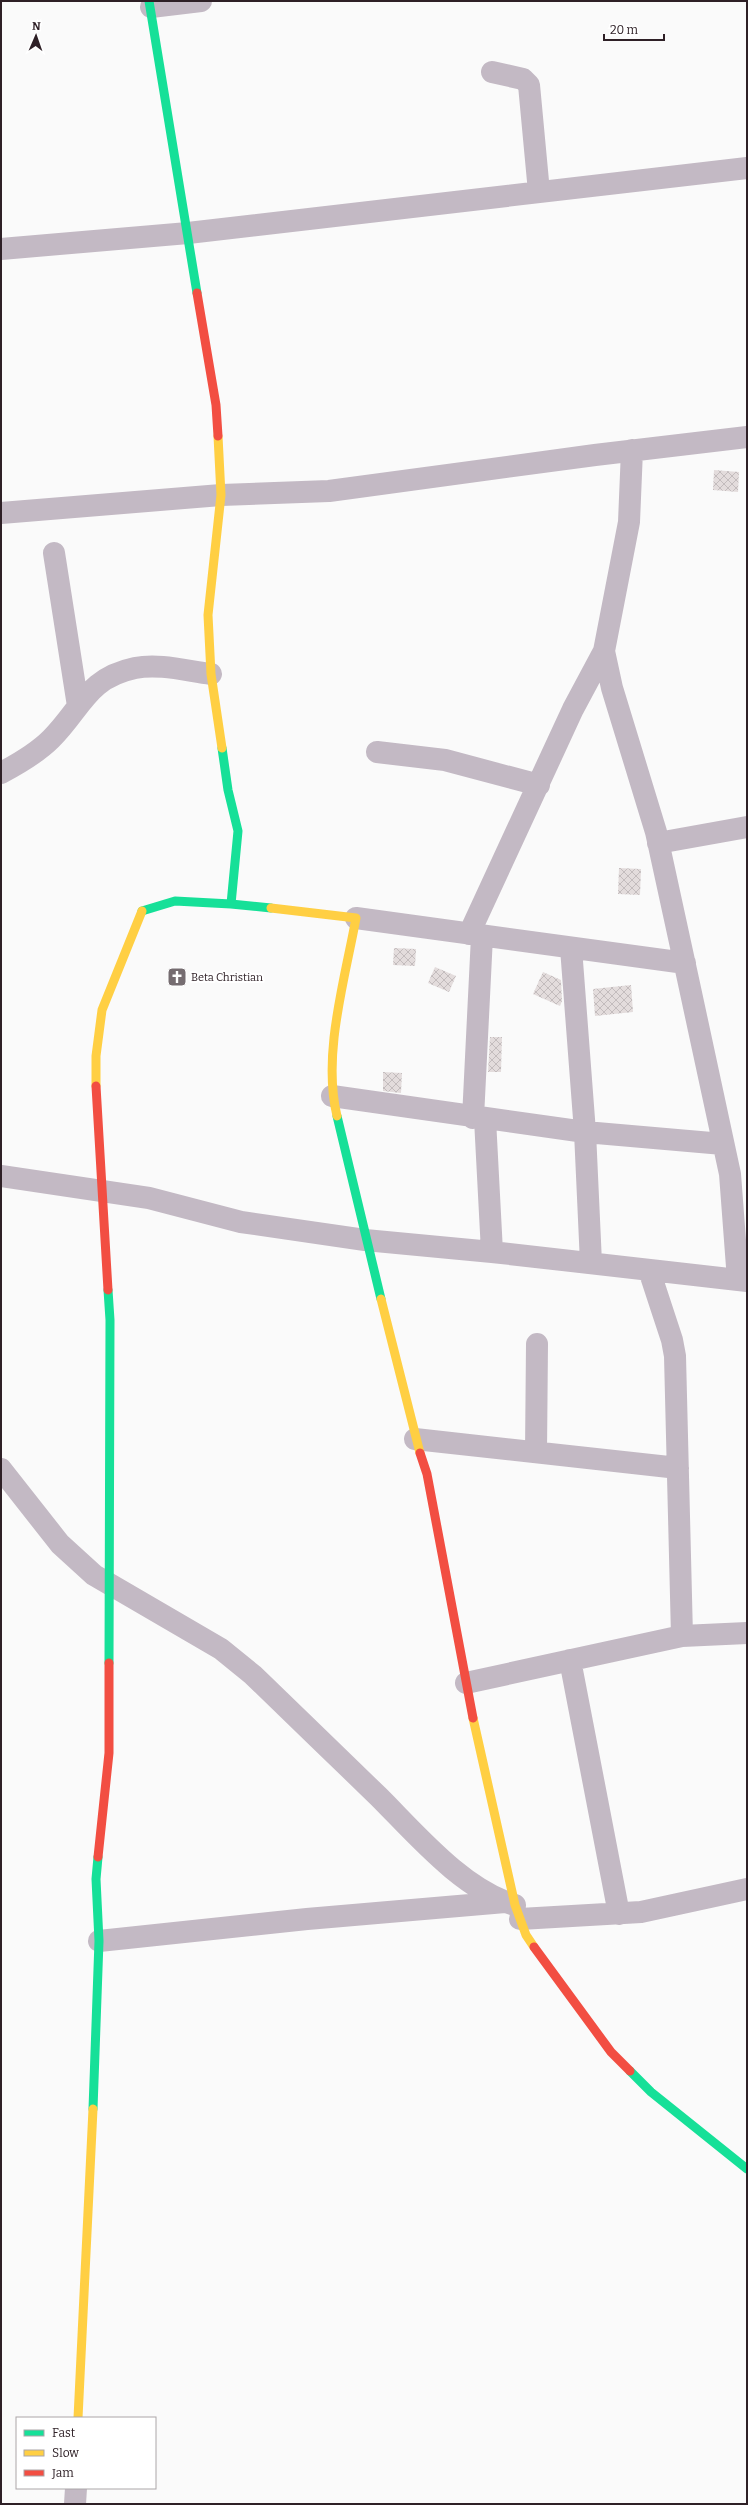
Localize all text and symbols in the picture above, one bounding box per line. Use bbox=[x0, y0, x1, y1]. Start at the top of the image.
north arrow bbox=[16, 16, 56, 56]
scale bar bbox=[604, 16, 664, 42]
text: N bbox=[32, 20, 41, 33]
text: 20 m bbox=[610, 23, 639, 37]
church icon: Beta Christian bbox=[166, 966, 188, 988]
place label: Beta Christian bbox=[191, 971, 263, 984]
legend bbox=[16, 2417, 156, 2489]
text: Fast bbox=[52, 2426, 76, 2440]
text: Slow bbox=[52, 2446, 79, 2460]
text: Jam bbox=[51, 2466, 74, 2480]

